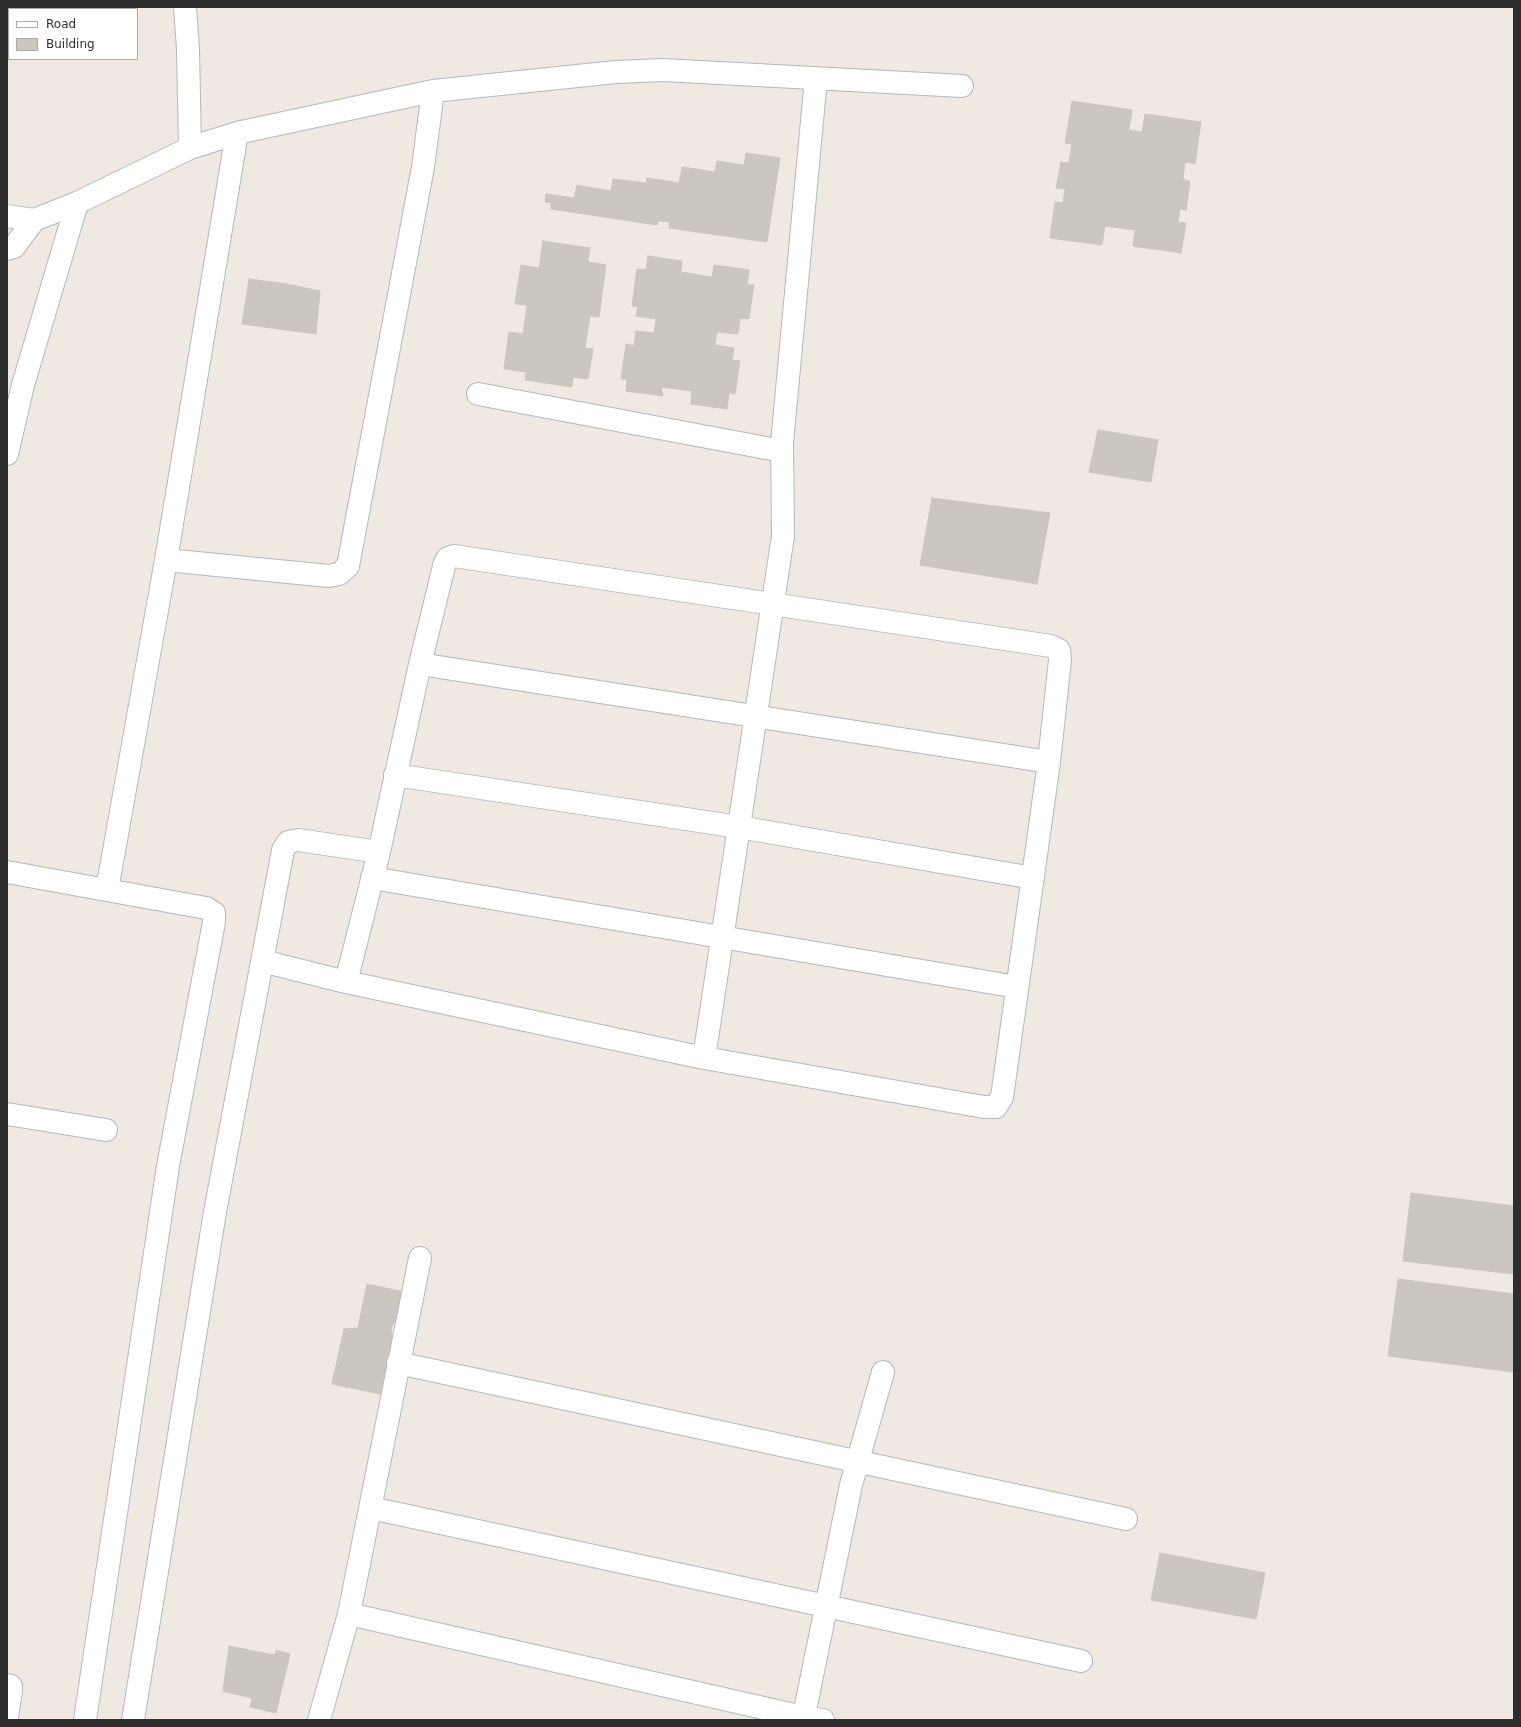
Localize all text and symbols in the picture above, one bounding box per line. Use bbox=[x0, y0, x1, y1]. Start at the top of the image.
legend bbox=[8, 8, 138, 60]
text: Road bbox=[46, 17, 76, 31]
text: Building bbox=[46, 37, 95, 51]

